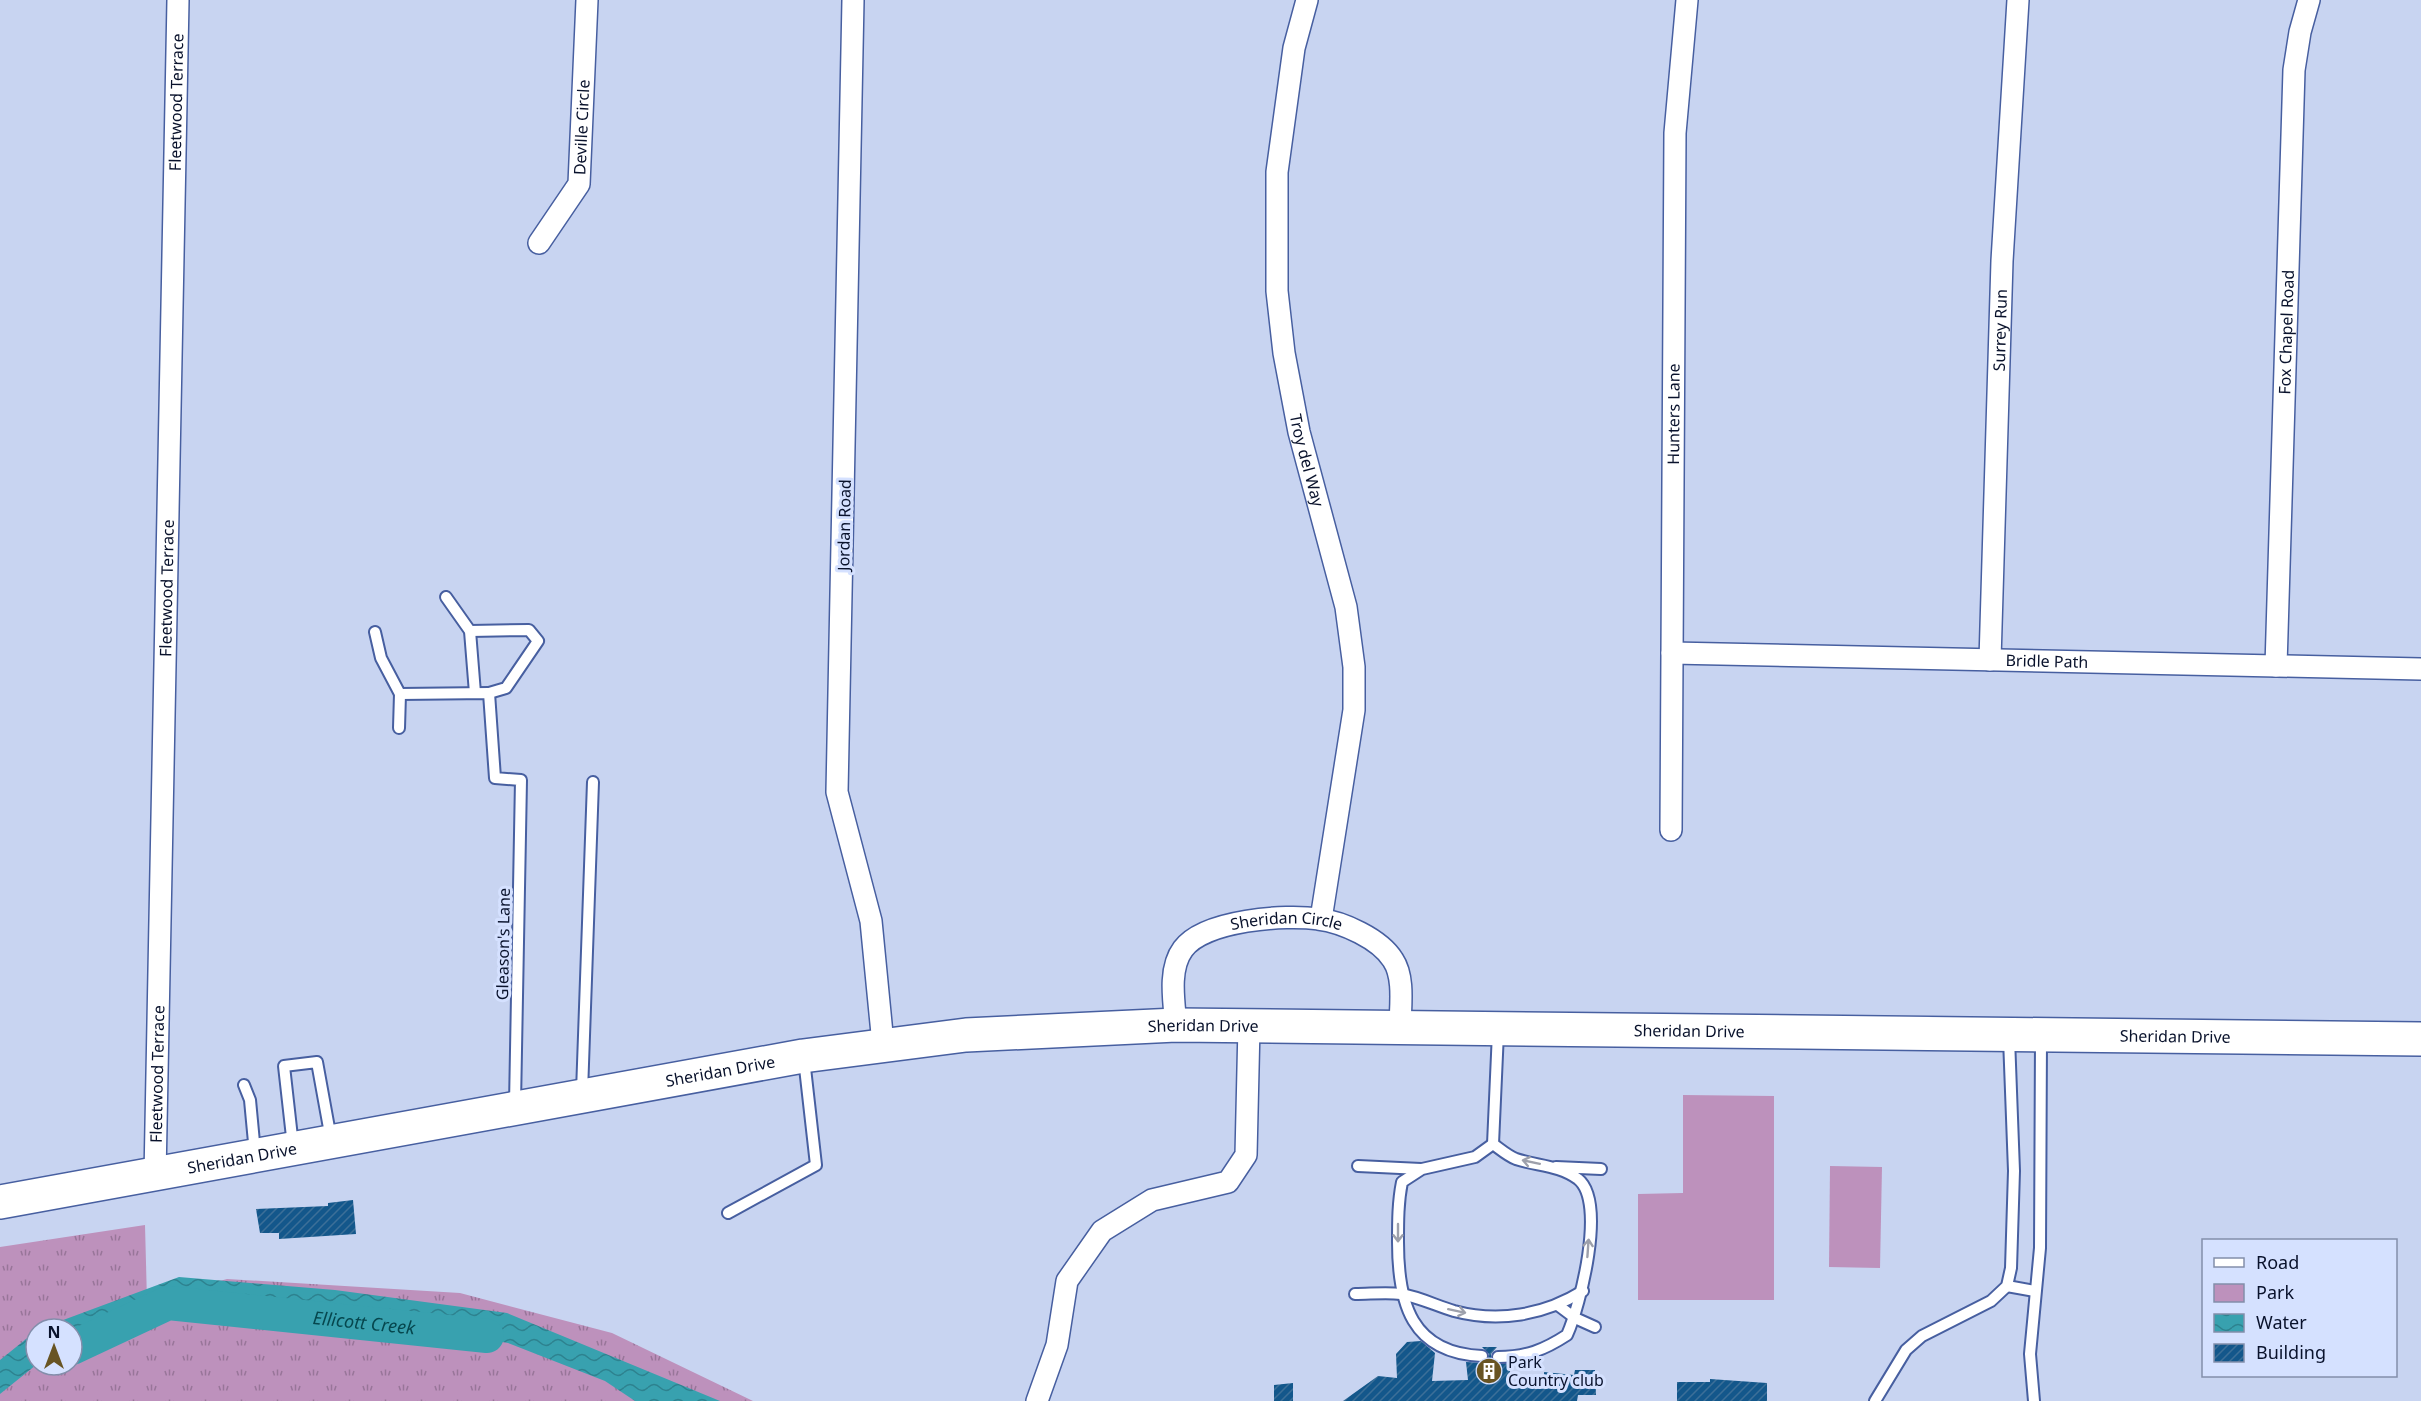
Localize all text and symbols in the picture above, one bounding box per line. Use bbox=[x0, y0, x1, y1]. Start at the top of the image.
street label: Fleetwood Terrace bbox=[164, 33, 188, 171]
street label: Deville Circle bbox=[568, 79, 595, 176]
street label: Fox Chapel Road bbox=[2273, 269, 2299, 395]
street label: Surrey Run bbox=[1988, 289, 2012, 372]
street label: Hunters Lane bbox=[1662, 363, 1685, 465]
street label: Troy del Way bbox=[1285, 412, 1330, 510]
street label: Jordan Road bbox=[832, 479, 856, 573]
street label: Fleetwood Terrace bbox=[154, 519, 179, 657]
street label: Bridle Path bbox=[2005, 649, 2088, 673]
street label: Gleason's Lane bbox=[491, 888, 515, 1000]
street label: Sheridan Circle bbox=[1228, 906, 1345, 935]
street label: Fleetwood Terrace bbox=[145, 1005, 169, 1143]
street label: Sheridan Drive bbox=[1147, 1014, 1259, 1037]
street label: Sheridan Drive bbox=[1634, 1019, 1745, 1042]
street label: Sheridan Drive bbox=[2120, 1025, 2231, 1048]
street label: Sheridan Drive bbox=[664, 1050, 777, 1092]
street label: Sheridan Drive bbox=[185, 1137, 299, 1179]
one-way arrow bbox=[1522, 1156, 1541, 1167]
one-way arrow bbox=[1392, 1222, 1404, 1242]
one-way arrow bbox=[1583, 1239, 1594, 1259]
legend bbox=[2202, 1239, 2397, 1377]
text: Road bbox=[2256, 1250, 2299, 1274]
text: Park bbox=[2256, 1280, 2294, 1304]
water label: Ellicott Creek bbox=[312, 1305, 417, 1340]
one-way arrow bbox=[1447, 1306, 1466, 1317]
text: Water bbox=[2256, 1310, 2307, 1334]
north arrow bbox=[24, 1317, 84, 1377]
text: N bbox=[47, 1321, 61, 1343]
text: Building bbox=[2256, 1340, 2326, 1364]
place label: Park Country club bbox=[1508, 1351, 1604, 1391]
building icon: Park Country club bbox=[1474, 1356, 1504, 1386]

